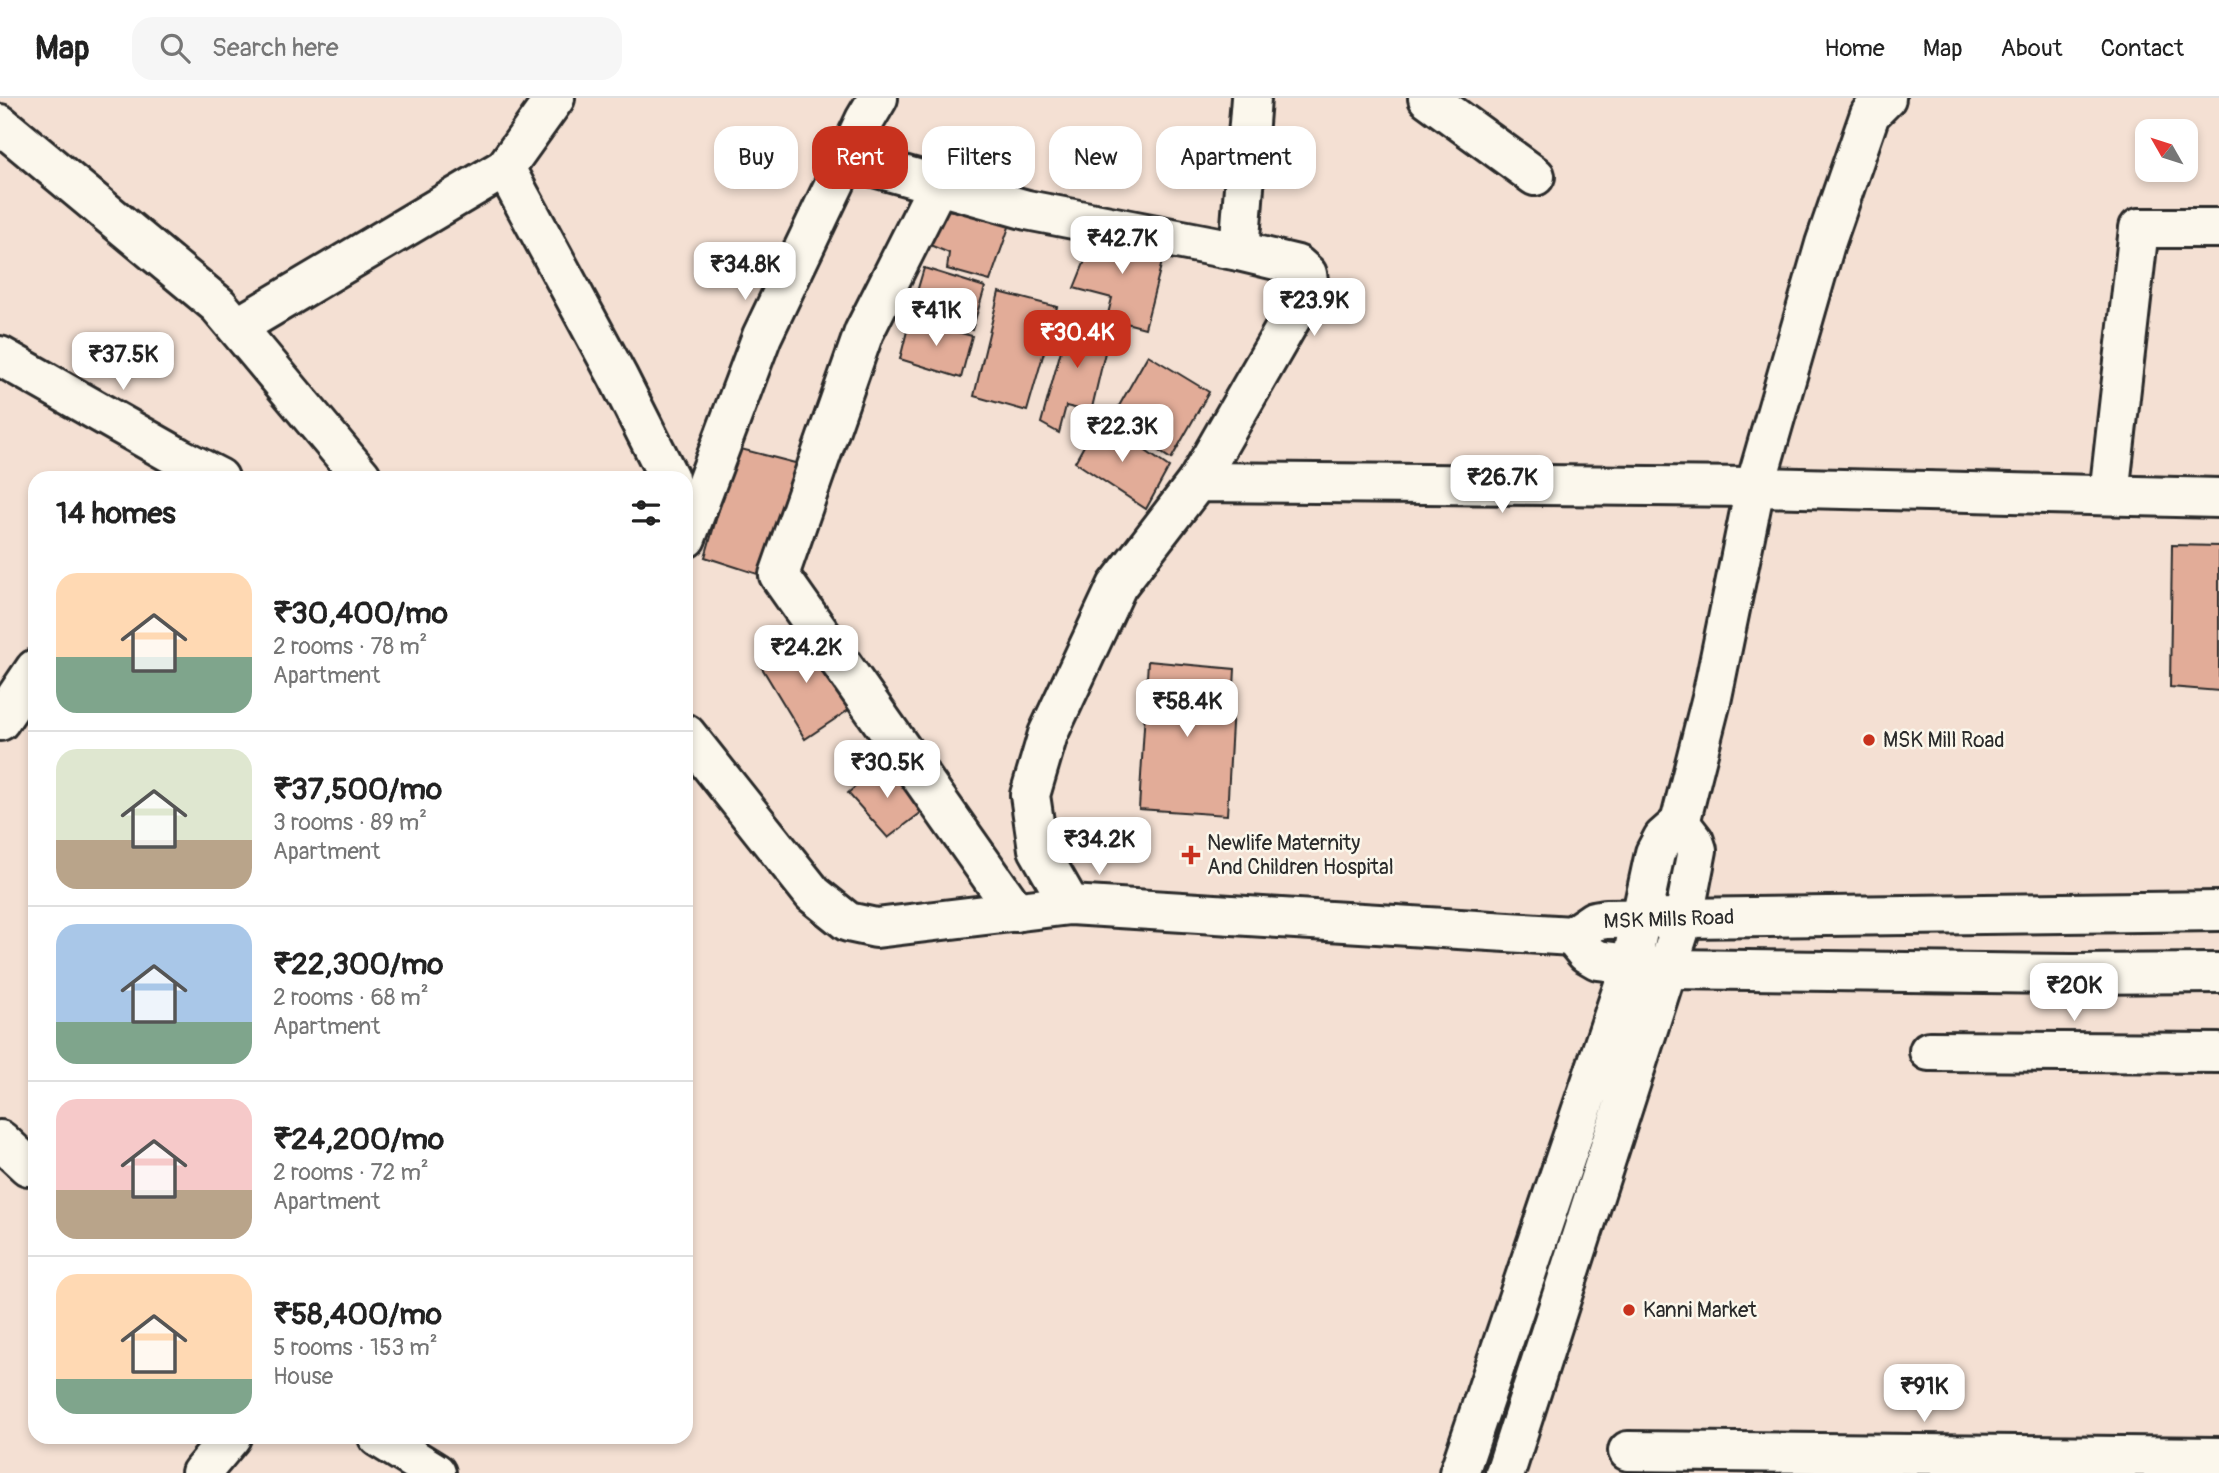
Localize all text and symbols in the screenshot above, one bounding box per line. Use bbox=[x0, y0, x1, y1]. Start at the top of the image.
search box bbox=[132, 17, 622, 80]
text: Map bbox=[35, 28, 90, 69]
icon: search bbox=[156, 29, 194, 67]
text: Search here bbox=[212, 32, 339, 64]
text: Home bbox=[1824, 34, 1885, 63]
text: Map bbox=[1923, 34, 1963, 63]
text: About bbox=[2001, 34, 2063, 63]
text: Contact bbox=[2101, 34, 2184, 63]
north arrow bbox=[2135, 119, 2198, 182]
map controls bbox=[2135, 119, 2198, 182]
chip: Buy bbox=[714, 126, 798, 189]
chip: Rent bbox=[812, 126, 908, 189]
chip: Filters bbox=[922, 126, 1035, 189]
chip: New bbox=[1049, 126, 1142, 189]
chip: Apartment bbox=[1156, 126, 1316, 189]
pin: ₹42.7K bbox=[1065, 216, 1179, 276]
text: ₹42.7K bbox=[1086, 224, 1158, 253]
pin: ₹34.8K bbox=[688, 242, 802, 302]
text: ₹34.8K bbox=[710, 250, 780, 279]
pin: ₹23.9K bbox=[1257, 278, 1371, 338]
text: ₹23.9K bbox=[1279, 286, 1349, 315]
pin: ₹41K bbox=[895, 288, 977, 348]
text: ₹41K bbox=[911, 296, 961, 325]
pin: ₹30.4K bbox=[1020, 310, 1134, 370]
text: ₹30.4K bbox=[1040, 318, 1114, 347]
pin: ₹37.5K bbox=[66, 332, 180, 392]
text: ₹37.5K bbox=[88, 340, 158, 369]
pin: ₹22.3K bbox=[1065, 404, 1179, 464]
text: ₹22.3K bbox=[1086, 412, 1158, 441]
pin: ₹26.7K bbox=[1445, 456, 1559, 515]
text: ₹26.7K bbox=[1466, 463, 1538, 492]
icon: filters bbox=[627, 494, 665, 532]
text: 14 homes bbox=[56, 495, 176, 532]
text: ₹30,400/mo bbox=[273, 595, 448, 632]
icon: home bbox=[112, 601, 196, 685]
pin: ₹24.2K bbox=[749, 626, 863, 685]
text: 2 rooms · 78 m² bbox=[273, 632, 427, 661]
text: ₹24.2K bbox=[770, 633, 842, 662]
text: Apartment bbox=[273, 661, 380, 690]
pin: ₹58.4K bbox=[1130, 680, 1244, 739]
text: ₹58.4K bbox=[1152, 687, 1222, 716]
place label: MSK Mill Road bbox=[1883, 727, 2005, 754]
marker: MSK Mill Road bbox=[1861, 732, 1877, 748]
pin: ₹30.5K bbox=[830, 740, 944, 800]
text: ₹30.5K bbox=[850, 748, 924, 777]
text: ₹37,500/mo bbox=[273, 771, 442, 808]
icon: home bbox=[112, 777, 196, 861]
text: 3 rooms · 89 m² bbox=[273, 808, 427, 837]
pin: ₹34.2K bbox=[1042, 818, 1156, 877]
text: ₹34.2K bbox=[1063, 825, 1135, 854]
place label: Newlife Maternity And Children Hospital bbox=[1207, 830, 1394, 881]
text: Apartment bbox=[273, 837, 380, 866]
marker: Newlife Maternity And Children Hospital bbox=[1181, 845, 1201, 865]
street label: MSK Mills Road bbox=[1603, 904, 1735, 935]
text: ₹22,300/mo bbox=[273, 946, 443, 983]
icon: home bbox=[112, 952, 196, 1036]
pin: ₹20K bbox=[2033, 964, 2115, 1023]
text: ₹20K bbox=[2046, 971, 2102, 1000]
text: 2 rooms · 68 m² bbox=[273, 983, 429, 1012]
text: Apartment bbox=[273, 1012, 380, 1041]
text: ₹24,200/mo bbox=[273, 1121, 444, 1158]
icon: home bbox=[112, 1127, 196, 1211]
text: 2 rooms · 72 m² bbox=[273, 1158, 429, 1187]
text: Apartment bbox=[273, 1187, 380, 1216]
text: ₹58,400/mo bbox=[273, 1296, 442, 1333]
place label: Kanni Market bbox=[1643, 1297, 1757, 1324]
icon: home bbox=[112, 1302, 196, 1386]
marker: Kanni Market bbox=[1621, 1302, 1637, 1318]
text: 5 rooms · 153 m² bbox=[273, 1333, 438, 1362]
text: House bbox=[273, 1362, 333, 1391]
pin: ₹91K bbox=[1883, 1364, 1965, 1424]
text: ₹91K bbox=[1900, 1372, 1948, 1401]

